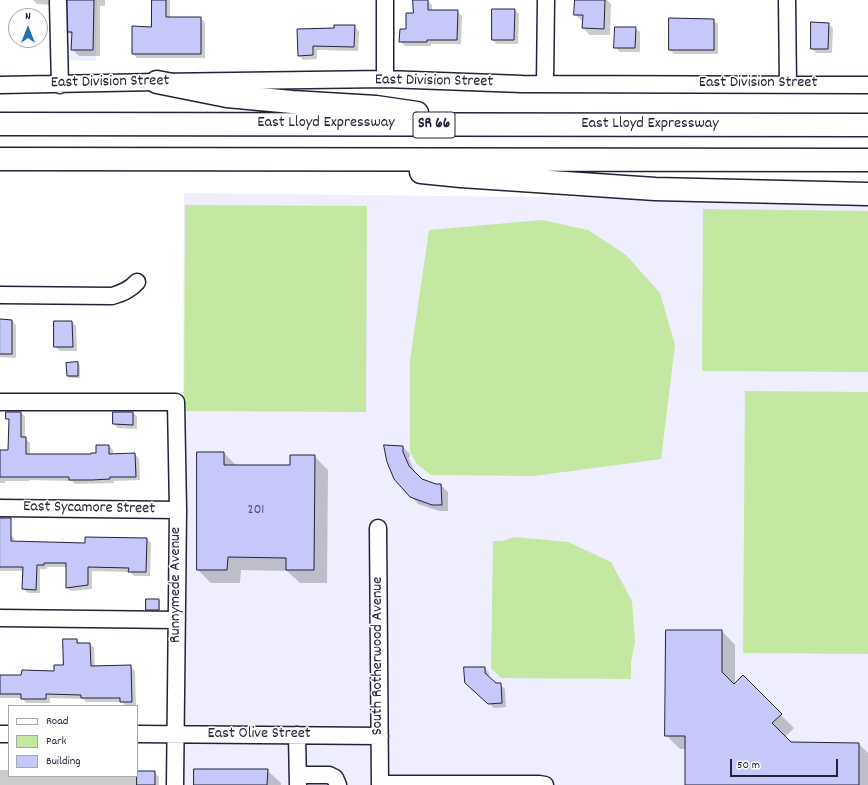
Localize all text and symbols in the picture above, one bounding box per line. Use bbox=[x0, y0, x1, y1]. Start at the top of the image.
north arrow bbox=[8, 8, 48, 48]
text: N bbox=[25, 9, 31, 25]
street label: East Division Street bbox=[375, 71, 493, 93]
street label: East Division Street bbox=[51, 72, 169, 94]
street label: East Division Street bbox=[699, 74, 817, 94]
road number: SR 66 bbox=[413, 112, 455, 138]
street label: East Lloyd Expressway bbox=[257, 114, 395, 134]
street label: East Lloyd Expressway bbox=[581, 115, 719, 135]
street label: East Sycamore Street bbox=[23, 498, 155, 520]
house number: 201 bbox=[248, 503, 264, 519]
street label: Runnymede Avenue bbox=[167, 527, 187, 643]
street label: South Rotherwood Avenue bbox=[369, 577, 389, 735]
legend bbox=[8, 705, 138, 777]
text: Road bbox=[46, 713, 68, 730]
street label: East Olive Street bbox=[207, 725, 311, 745]
text: Park bbox=[46, 733, 66, 750]
scale bar bbox=[732, 751, 840, 777]
text: Building bbox=[46, 753, 81, 770]
text: 50 m bbox=[737, 757, 760, 774]

